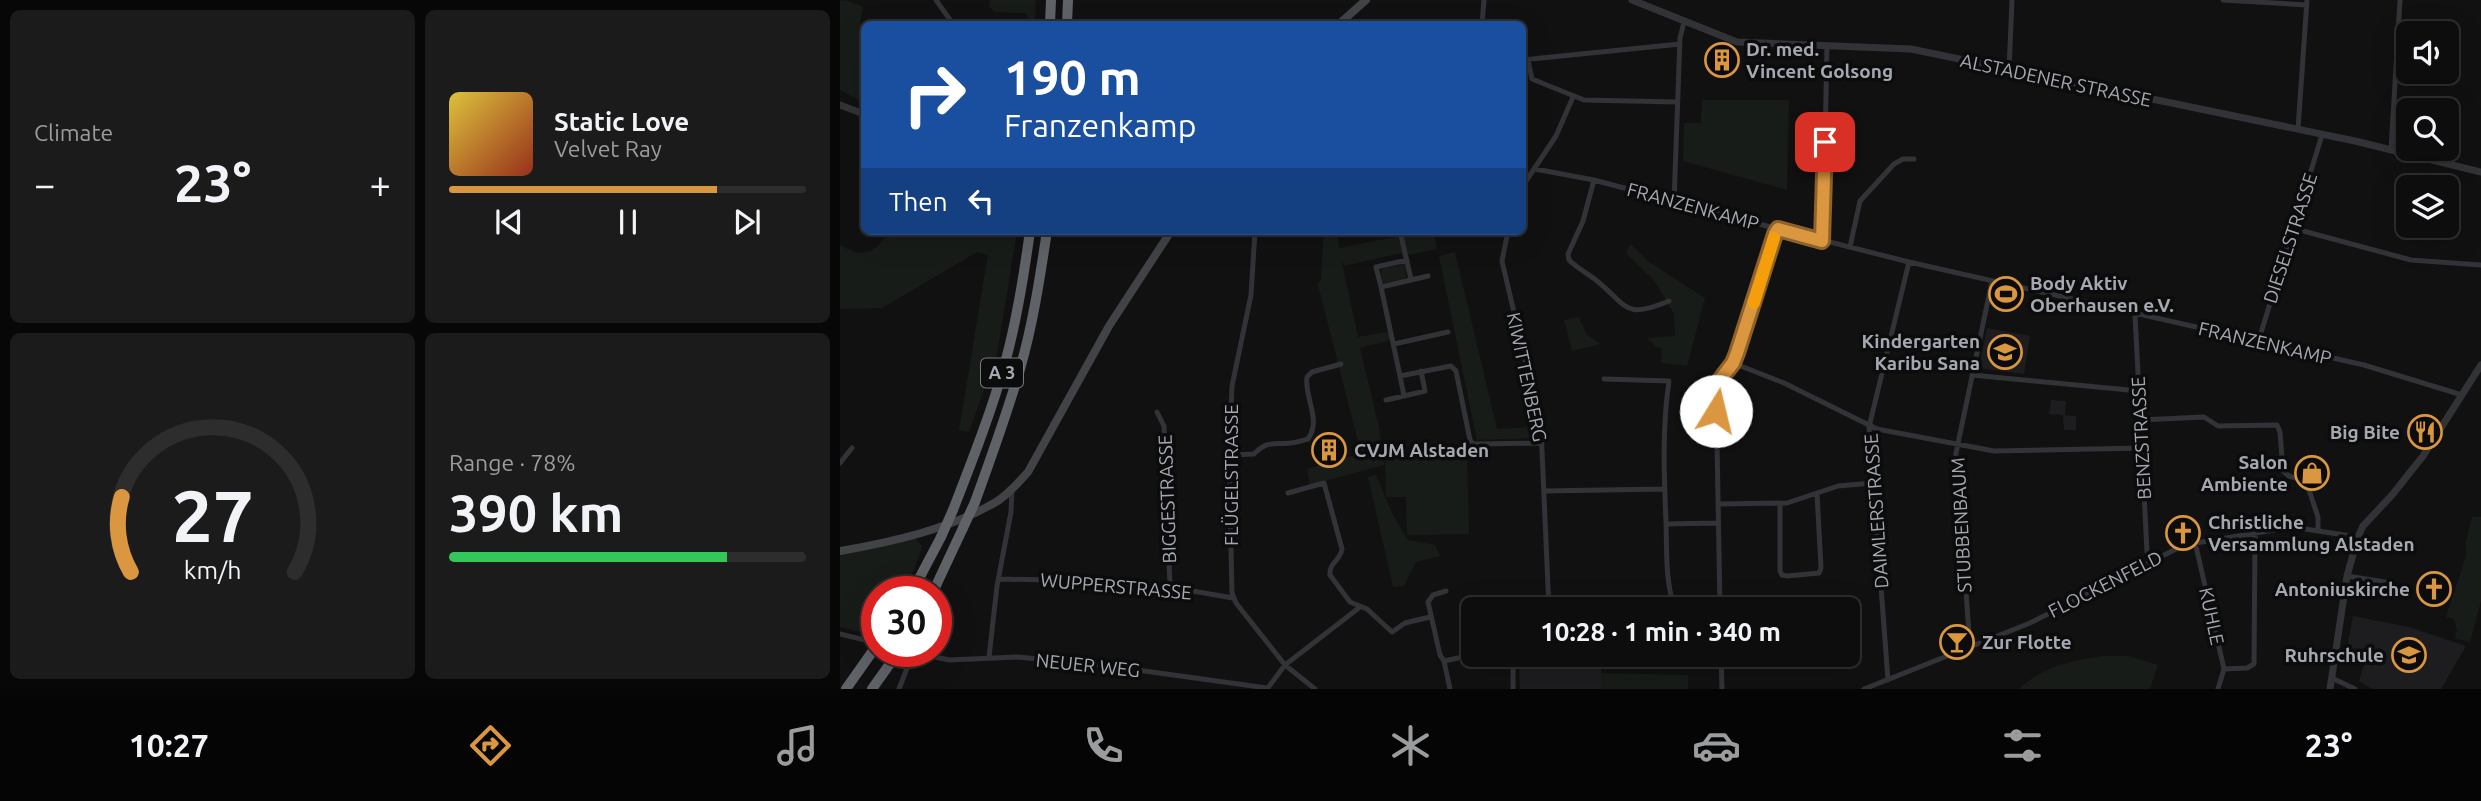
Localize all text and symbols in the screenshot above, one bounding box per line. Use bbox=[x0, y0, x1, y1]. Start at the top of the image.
map controls bbox=[2396, 21, 2459, 238]
button: sound bbox=[2396, 21, 2459, 84]
place label: Dr. med. Vincent Golsong bbox=[1746, 38, 1893, 82]
building icon: Dr. med. Vincent Golsong bbox=[1703, 41, 1741, 79]
icon: right bbox=[889, 49, 980, 140]
text: 190 m bbox=[1004, 49, 1141, 104]
street label: ALSTADENER STRASSE bbox=[1958, 49, 2154, 111]
button: search bbox=[2396, 98, 2459, 161]
text: Static Love bbox=[554, 107, 689, 136]
text: Franzenkamp bbox=[1004, 107, 1196, 143]
pin bbox=[1795, 112, 1855, 172]
text: Climate bbox=[34, 120, 113, 145]
icon: arrive bbox=[1806, 123, 1844, 161]
text: Velvet Ray bbox=[554, 136, 662, 161]
text: 23° bbox=[174, 154, 251, 212]
text: − bbox=[34, 163, 55, 205]
text: + bbox=[370, 163, 391, 205]
street label: DIESELSTRASSE bbox=[2259, 170, 2321, 306]
button: layers bbox=[2396, 175, 2459, 238]
street label: FRANZENKAMP bbox=[1625, 178, 1761, 234]
icon: left bbox=[962, 182, 1000, 220]
text: Then bbox=[889, 187, 948, 216]
icon: previous bbox=[490, 203, 528, 241]
icon: pause bbox=[609, 203, 647, 241]
icon: next bbox=[728, 203, 766, 241]
place label: Body Aktiv Oberhausen e.V. bbox=[2030, 272, 2174, 316]
sports icon: Body Aktiv Oberhausen e.V. bbox=[1987, 275, 2025, 313]
street label: KIWITTENBERG bbox=[1503, 310, 1551, 444]
street label: FRANZENKAMP bbox=[2196, 317, 2334, 369]
place label: Kindergarten Karibu Sana bbox=[1861, 330, 1980, 374]
school or university icon: Kindergarten Karibu Sana bbox=[1986, 333, 2024, 371]
road number: A 3 bbox=[981, 358, 1023, 388]
position arrow bbox=[1679, 374, 1753, 448]
street label: BENZSTRASSE bbox=[2127, 376, 2155, 500]
street label: FLÜGELSTRASSE bbox=[1220, 404, 1242, 546]
restaurant icon: Big Bite bbox=[2406, 413, 2444, 451]
place label: Big Bite bbox=[2330, 421, 2400, 443]
building icon: CVJM Alstaden bbox=[1310, 431, 1348, 469]
street label: DAIMLERSTRASSE bbox=[1860, 433, 1892, 589]
street label: BIGGESTRASSE bbox=[1154, 434, 1180, 564]
place label: CVJM Alstaden bbox=[1354, 439, 1489, 461]
text: Range · 78% bbox=[449, 450, 576, 475]
place label: Salon Ambiente bbox=[2201, 451, 2288, 495]
shop icon: Salon Ambiente bbox=[2293, 454, 2331, 492]
street label: STUBBENBAUM bbox=[1946, 457, 1976, 593]
text: 27 bbox=[171, 474, 254, 556]
text: 390 km bbox=[449, 484, 623, 542]
place label: Christliche Versammlung Alstaden bbox=[2208, 511, 2415, 555]
church icon: Christliche Versammlung Alstaden bbox=[2164, 514, 2202, 552]
street label: FLOCKENFELD bbox=[2044, 546, 2166, 622]
text: km/h bbox=[184, 556, 241, 584]
street label: WUPPERSTRASSE bbox=[1039, 568, 1193, 604]
church icon: Antoniuskirche bbox=[2415, 570, 2453, 608]
speed limit sign: 30 bbox=[861, 576, 952, 667]
place label: Antoniuskirche bbox=[2275, 578, 2410, 600]
street label: KUHLE bbox=[2195, 585, 2229, 647]
text: 10:28 · 1 min · 340 m bbox=[1540, 617, 1781, 646]
bar icon: Zur Flotte bbox=[1938, 623, 1976, 661]
place label: Zur Flotte bbox=[1982, 631, 2072, 653]
school or university icon: Ruhrschule bbox=[2390, 636, 2428, 674]
place label: Ruhrschule bbox=[2284, 644, 2384, 666]
street label: NEUER WEG bbox=[1035, 649, 1141, 681]
icon: directions bbox=[466, 721, 515, 770]
icon: music bbox=[773, 721, 822, 770]
icon: phone bbox=[1079, 721, 1128, 770]
icon: climate bbox=[1386, 721, 1435, 770]
icon: car bbox=[1692, 721, 1741, 770]
icon: filters bbox=[1998, 721, 2047, 770]
text: 10:27 bbox=[129, 727, 209, 763]
text: 23° bbox=[2305, 727, 2352, 763]

